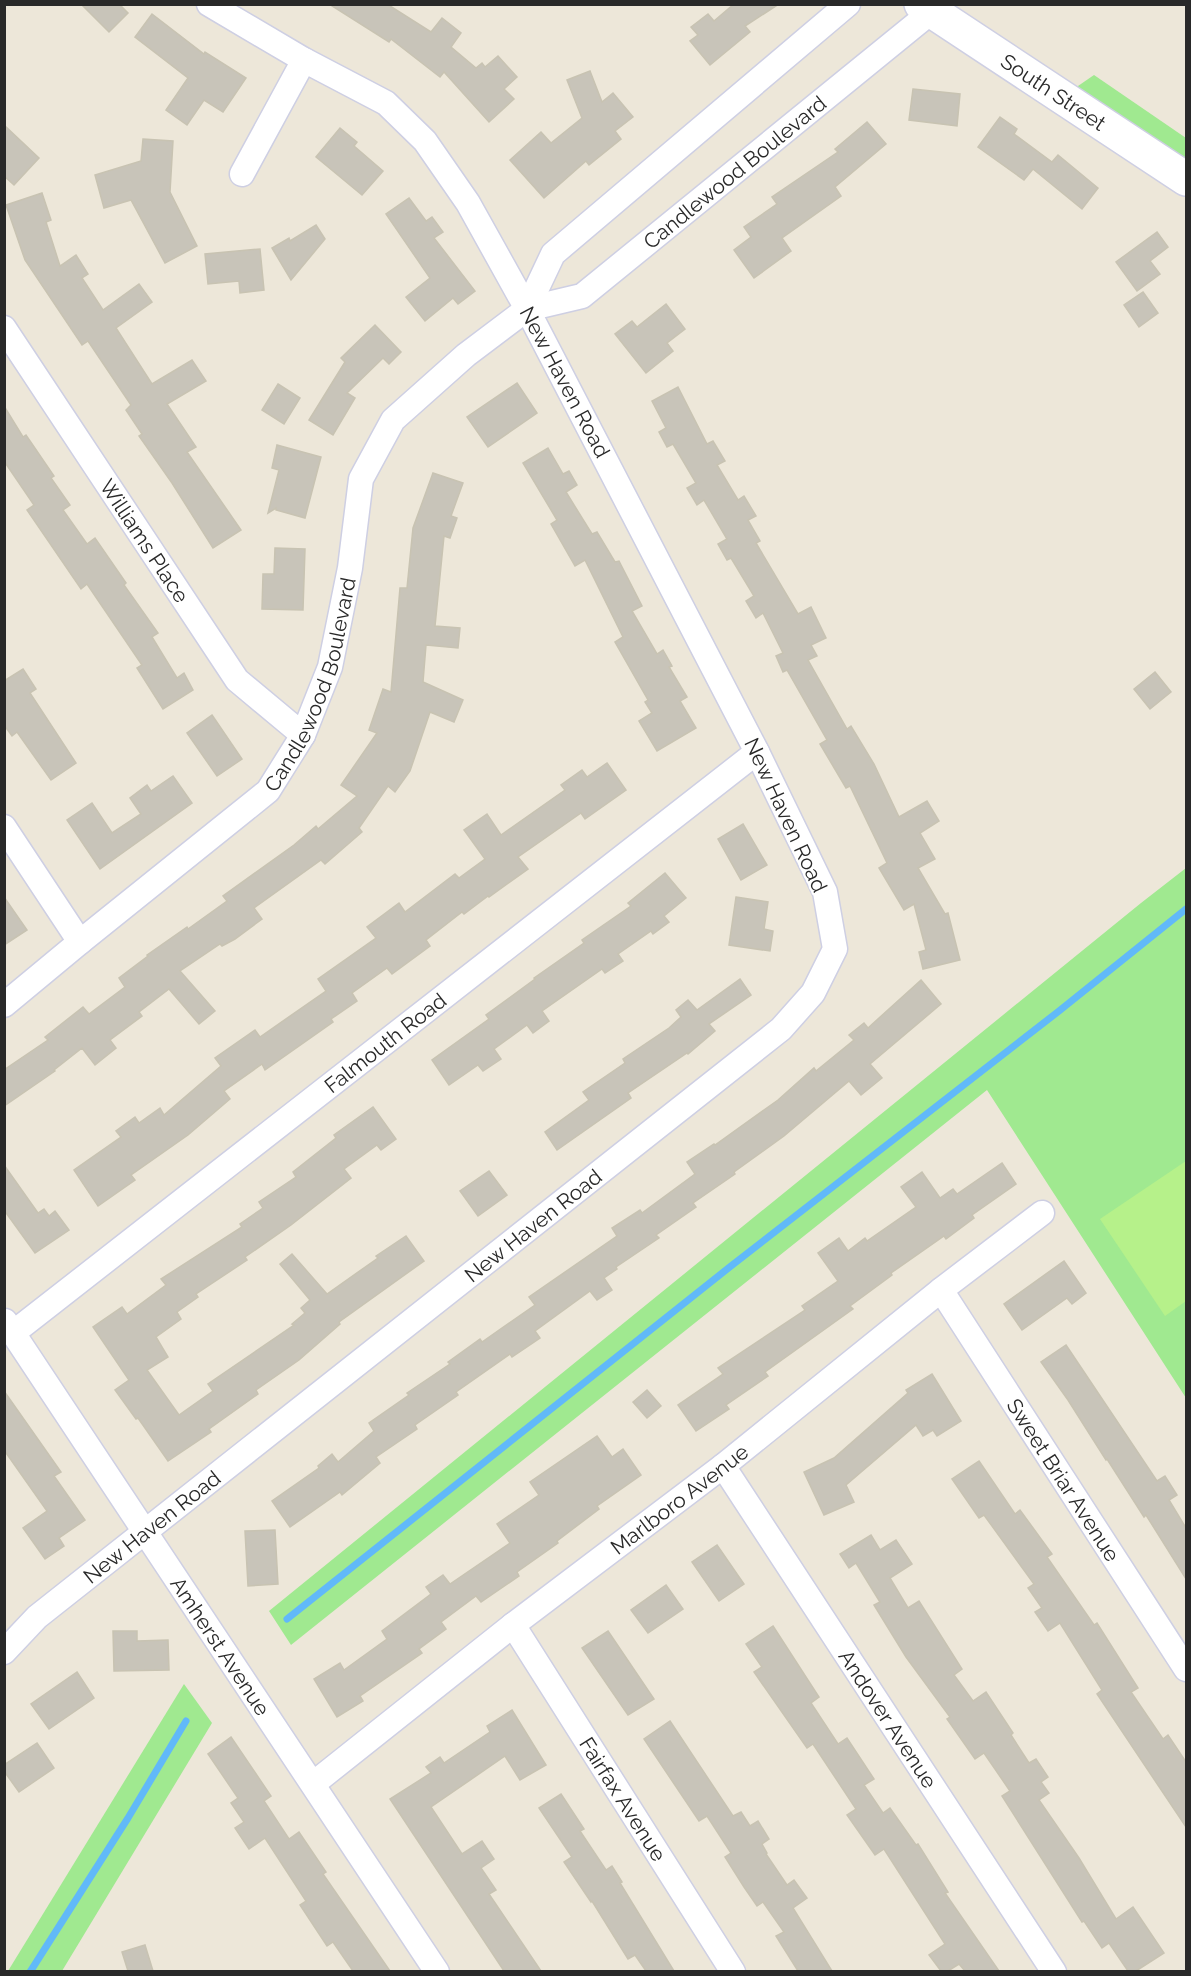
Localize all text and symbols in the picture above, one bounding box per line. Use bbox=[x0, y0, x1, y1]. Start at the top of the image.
street label: South Street bbox=[996, 48, 1111, 135]
street label: Candlewood Boulevard bbox=[638, 90, 831, 254]
street label: New Haven Road bbox=[515, 302, 615, 462]
street label: Williams Place bbox=[95, 474, 195, 607]
street label: Candlewood Boulevard bbox=[258, 575, 360, 796]
street label: New Haven Road bbox=[739, 734, 833, 896]
street label: Falmouth Road bbox=[319, 987, 451, 1098]
street label: New Haven Road bbox=[459, 1163, 606, 1287]
street label: Sweet Briar Avenue bbox=[1002, 1394, 1125, 1566]
street label: Marlboro Avenue bbox=[605, 1439, 753, 1559]
street label: New Haven Road bbox=[78, 1465, 225, 1588]
street label: Amherst Avenue bbox=[166, 1572, 276, 1720]
street label: Andover Avenue bbox=[834, 1645, 943, 1793]
street label: Fairfax Avenue bbox=[575, 1732, 672, 1866]

